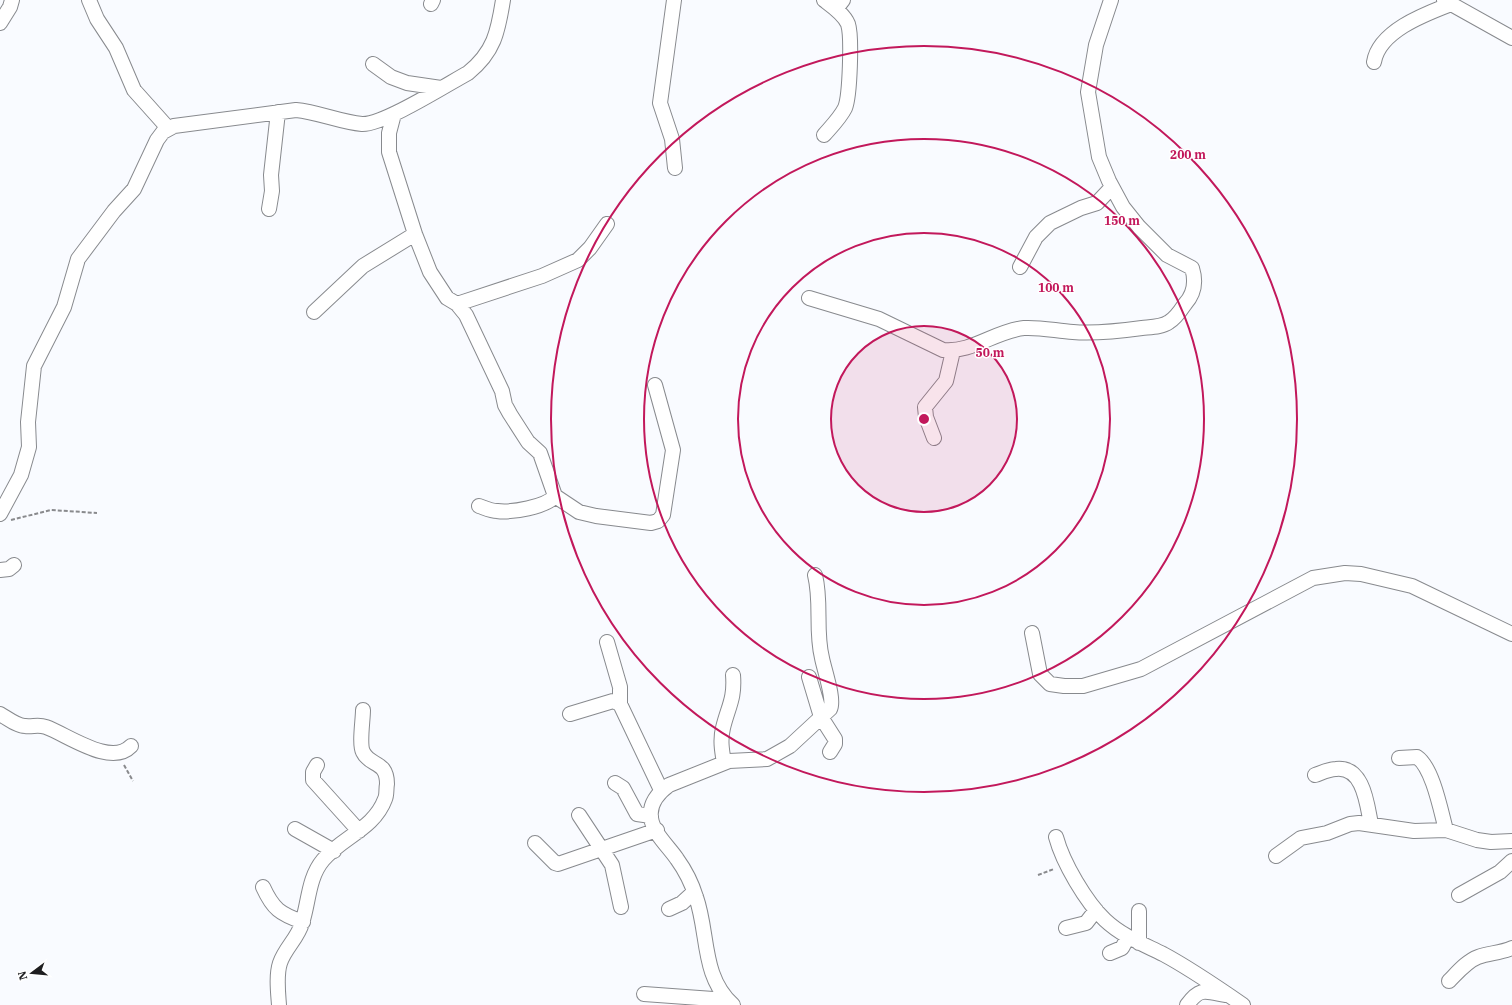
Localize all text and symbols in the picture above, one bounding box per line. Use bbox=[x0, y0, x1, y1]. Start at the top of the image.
text: 200 m bbox=[1170, 147, 1206, 162]
text: 150 m bbox=[1104, 213, 1140, 228]
text: 100 m bbox=[1038, 280, 1074, 295]
text: 50 m bbox=[976, 345, 1005, 360]
centre of rings bbox=[917, 412, 931, 426]
north arrow bbox=[12, 953, 52, 993]
text: N bbox=[14, 969, 30, 982]

